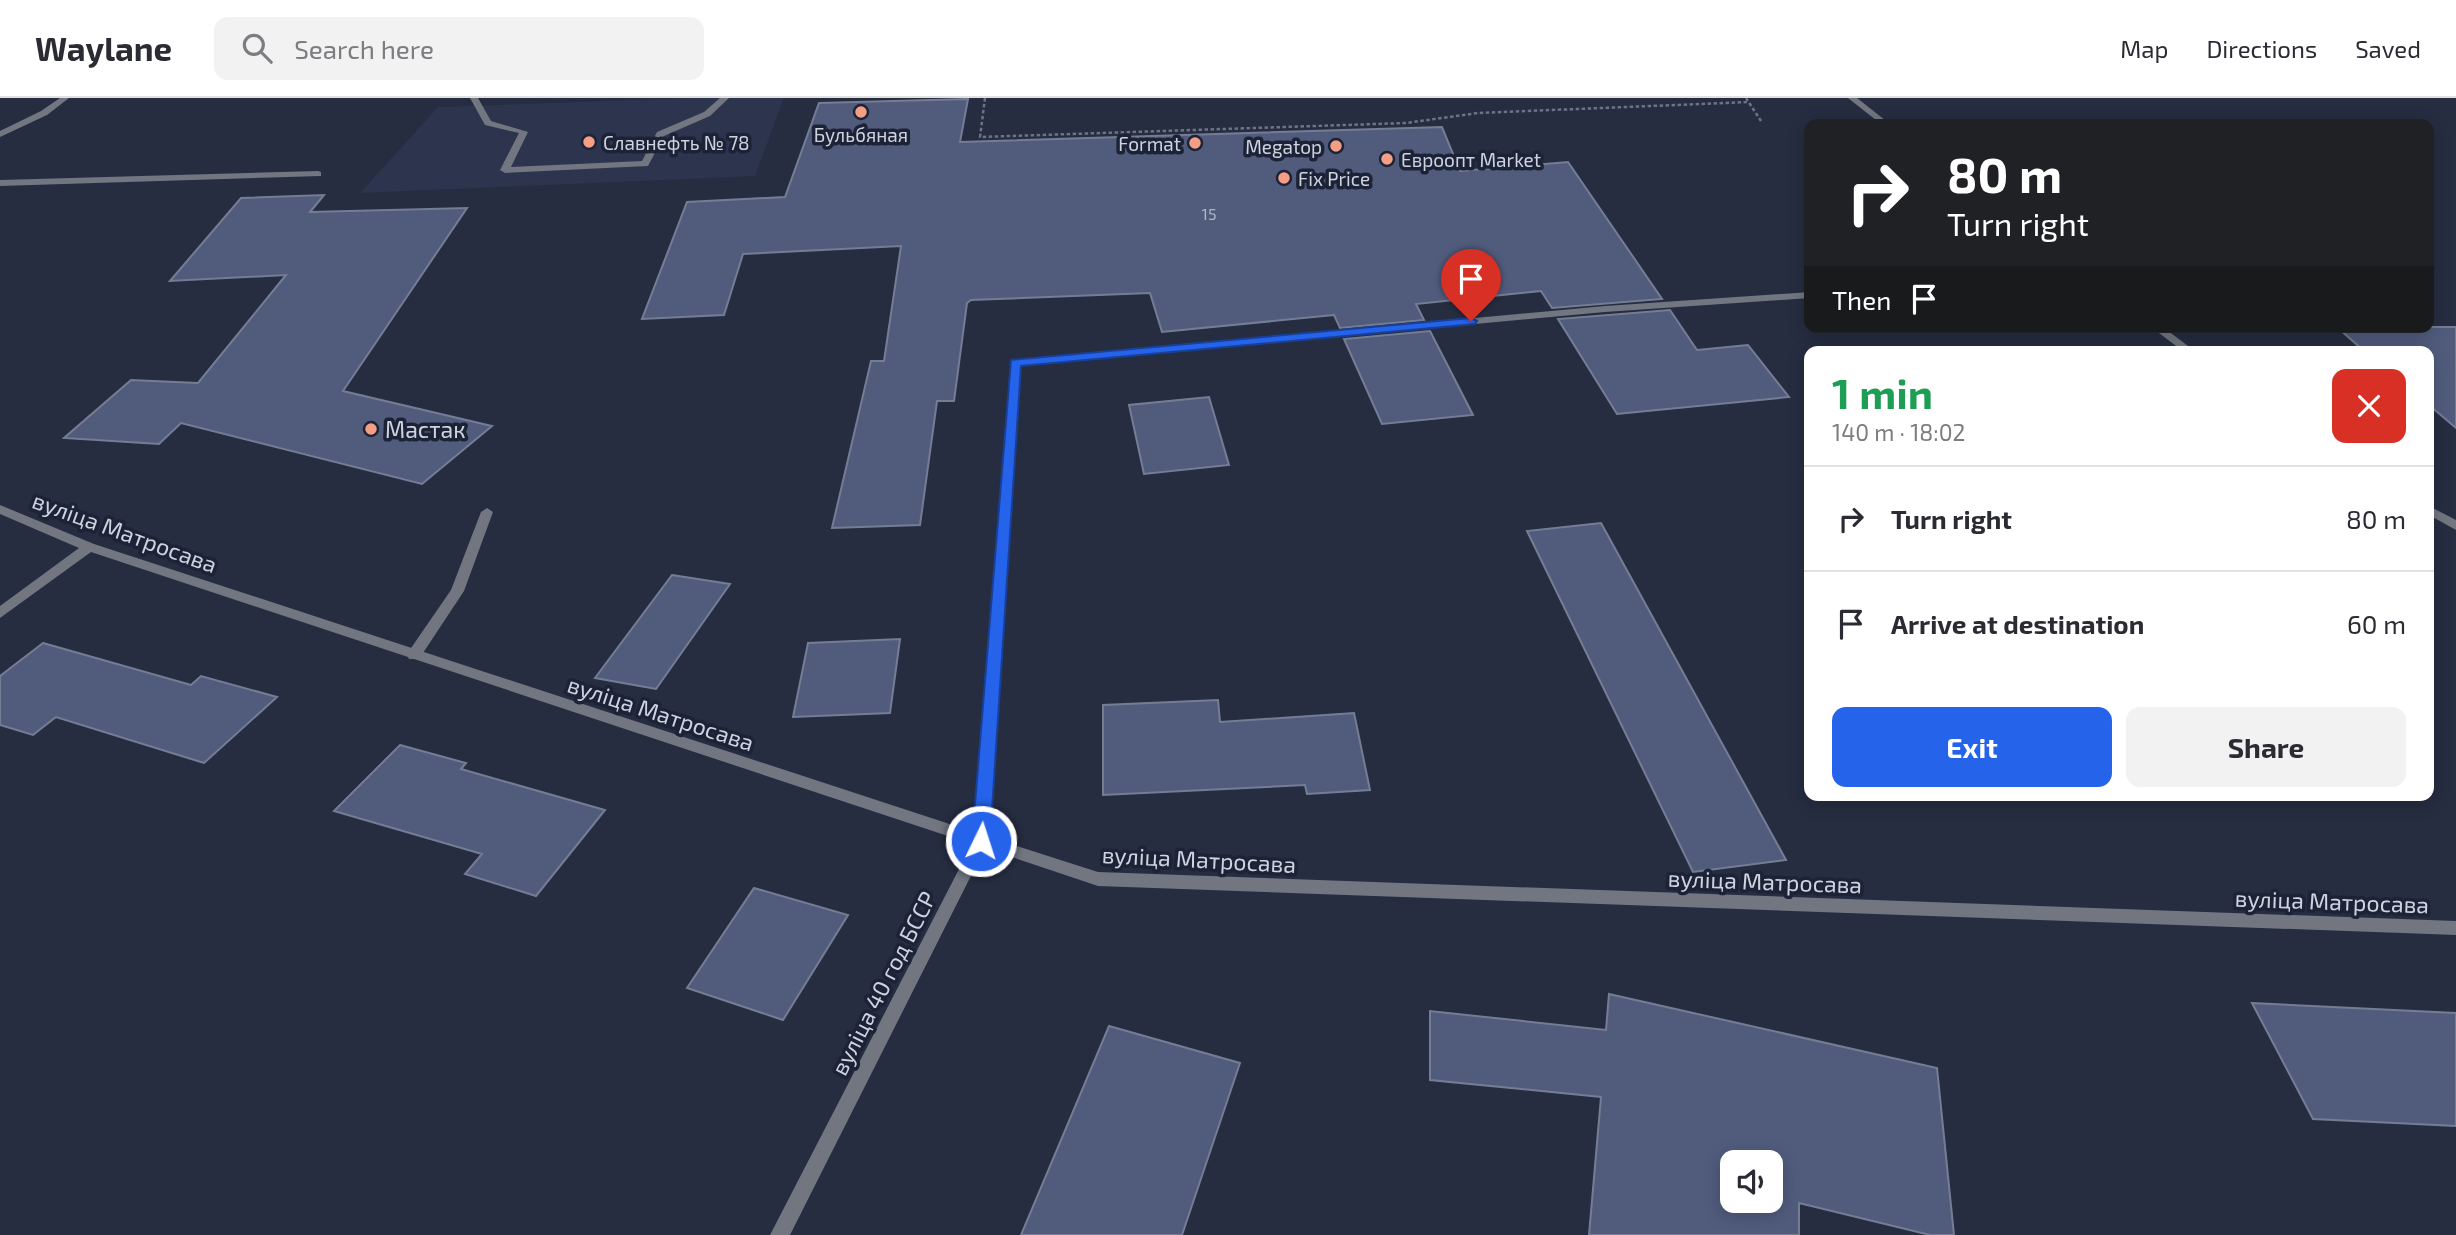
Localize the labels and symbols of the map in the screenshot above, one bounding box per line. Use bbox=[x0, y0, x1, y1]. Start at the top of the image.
marker: Бульбяная bbox=[853, 104, 869, 120]
place label: Бульбяная bbox=[814, 123, 908, 147]
place label: Славнефть № 78 bbox=[603, 131, 750, 154]
place label: Format bbox=[1118, 132, 1181, 155]
marker: Славнефть № 78 bbox=[581, 134, 597, 150]
marker: Format bbox=[1187, 135, 1203, 151]
place label: Megatop bbox=[1245, 135, 1322, 158]
marker: Megatop bbox=[1328, 138, 1344, 154]
place label: Евроопт Market bbox=[1401, 148, 1541, 171]
marker: Евроопт Market bbox=[1379, 151, 1395, 167]
place label: Fix Price bbox=[1298, 167, 1370, 190]
marker: Fix Price bbox=[1276, 170, 1292, 186]
house number: 15 bbox=[1202, 204, 1216, 223]
pin bbox=[1441, 249, 1501, 321]
place label: Мастак bbox=[385, 415, 465, 443]
marker: Мастак bbox=[363, 421, 379, 437]
street label: вуліца Матросава bbox=[29, 486, 221, 579]
street label: вуліца Матросава bbox=[564, 670, 758, 757]
position arrow bbox=[944, 804, 1018, 878]
street label: вуліца Матросава bbox=[1101, 840, 1297, 879]
street label: вуліца Матросава bbox=[1667, 864, 1863, 899]
street label: вуліца Матросава bbox=[2234, 884, 2430, 919]
street label: вуліца 40 год БССР bbox=[825, 886, 942, 1080]

